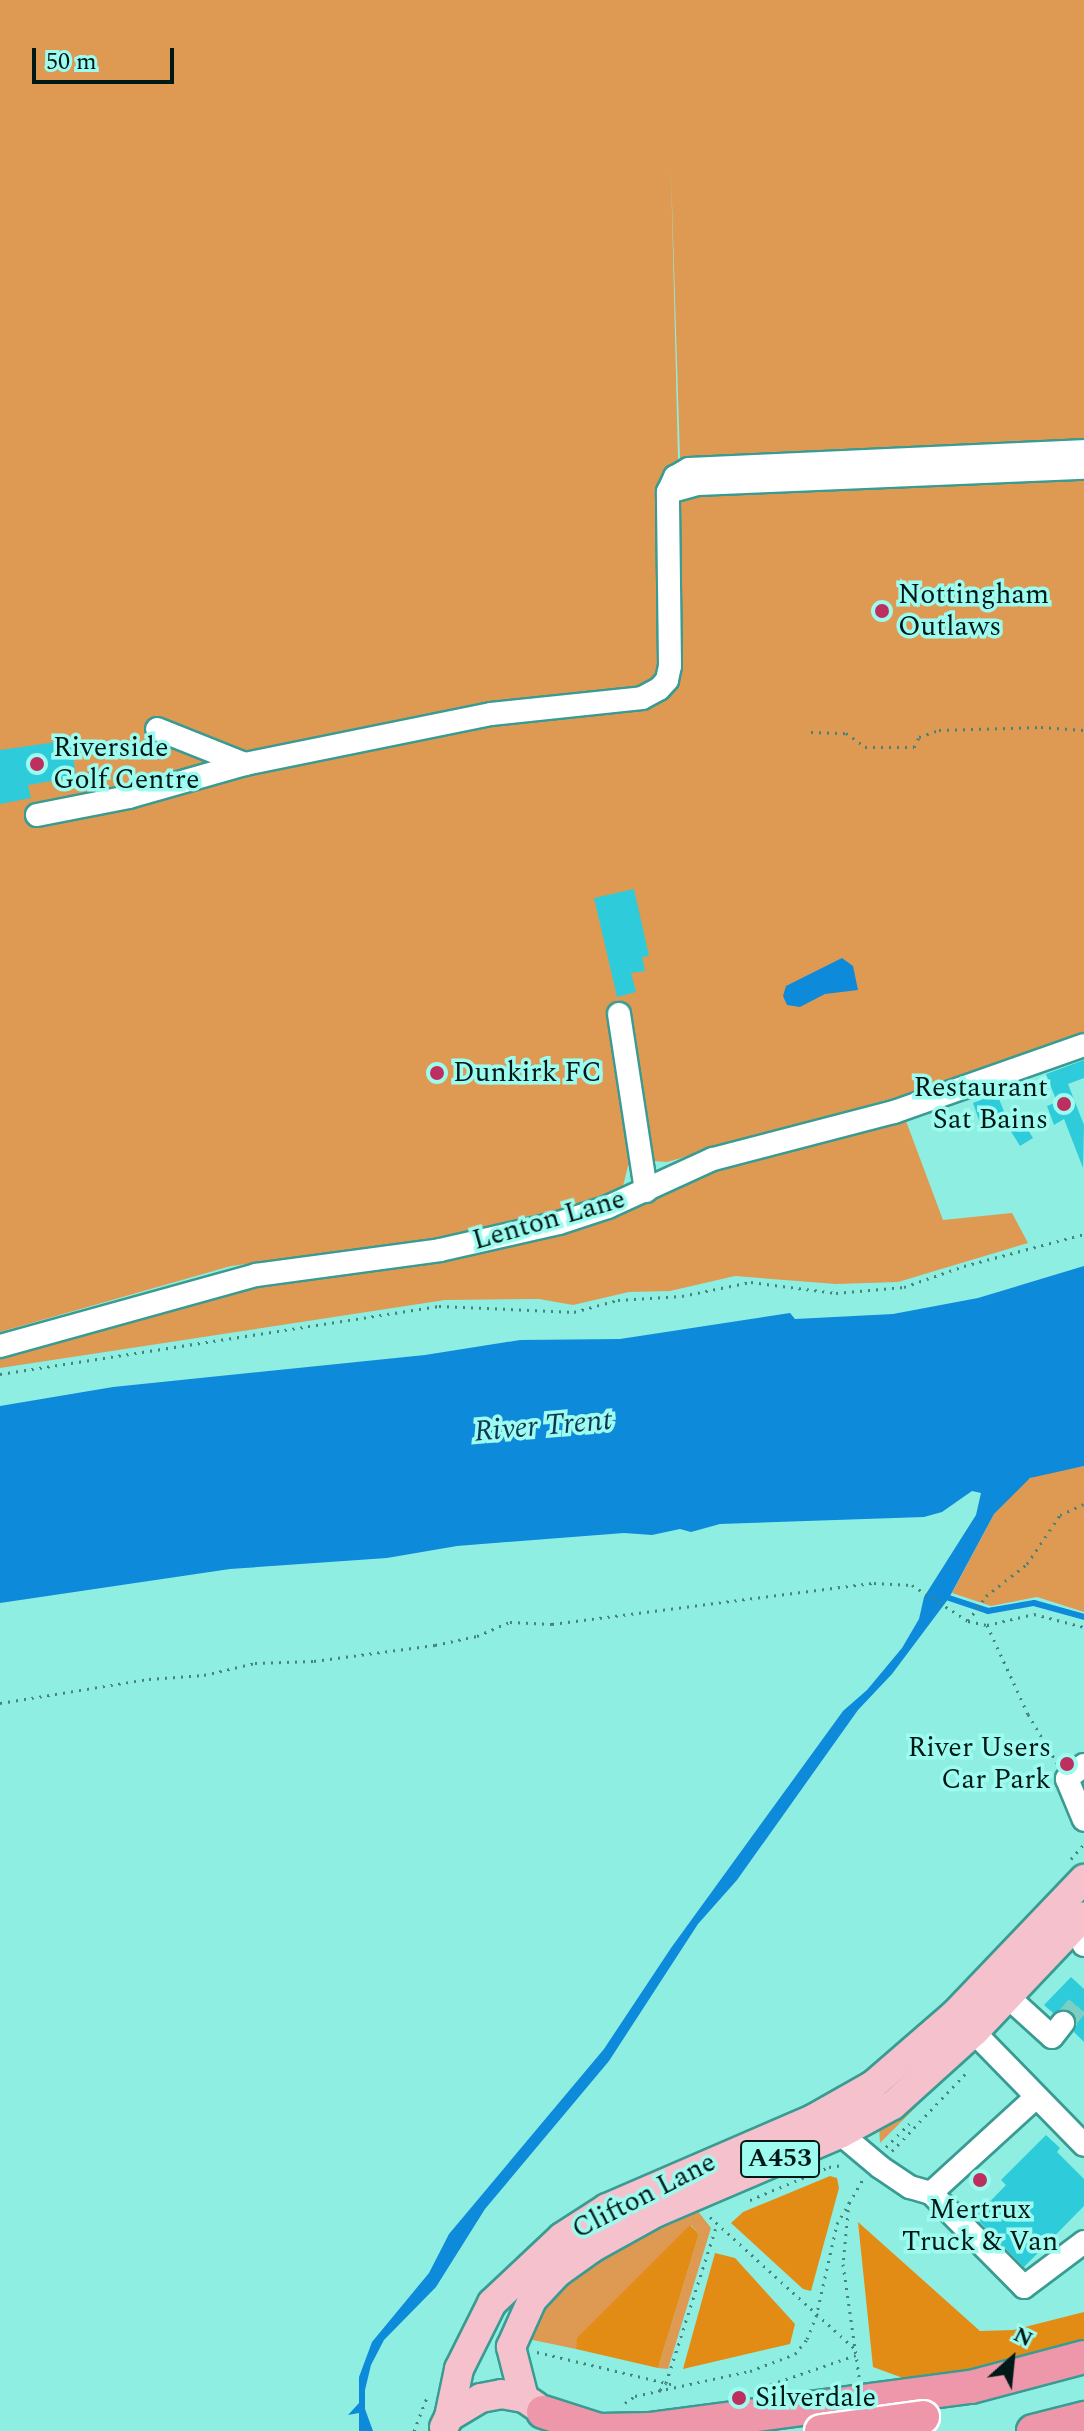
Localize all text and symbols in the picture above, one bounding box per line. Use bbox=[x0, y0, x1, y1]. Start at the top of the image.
scale bar bbox=[36, 32, 178, 82]
text: 50 m bbox=[46, 44, 97, 80]
place label: Nottingham Outlaws bbox=[898, 578, 1049, 644]
marker: Nottingham Outlaws bbox=[873, 602, 891, 620]
place label: Riverside Golf Centre bbox=[53, 731, 199, 797]
marker: Riverside Golf Centre bbox=[28, 755, 46, 773]
place label: Dunkirk FC bbox=[453, 1056, 602, 1090]
marker: Dunkirk FC bbox=[428, 1064, 446, 1082]
place label: Restaurant Sat Bains bbox=[914, 1071, 1048, 1137]
marker: Restaurant Sat Bains bbox=[1055, 1095, 1073, 1113]
street label: Lenton Lane bbox=[469, 1182, 629, 1258]
water label: River Trent bbox=[473, 1402, 613, 1450]
place label: River Users Car Park bbox=[908, 1731, 1051, 1797]
marker: River Users Car Park bbox=[1058, 1755, 1076, 1773]
road number: A453 bbox=[740, 2137, 820, 2181]
street label: Clifton Lane bbox=[567, 2146, 721, 2246]
marker: Mertrux Truck & Van bbox=[971, 2171, 989, 2189]
place label: Mertrux Truck & Van bbox=[902, 2193, 1058, 2259]
text: N bbox=[1008, 2318, 1039, 2356]
north arrow bbox=[972, 2319, 1052, 2399]
place label: Silverdale bbox=[755, 2381, 876, 2415]
marker: Silverdale bbox=[730, 2389, 748, 2407]

